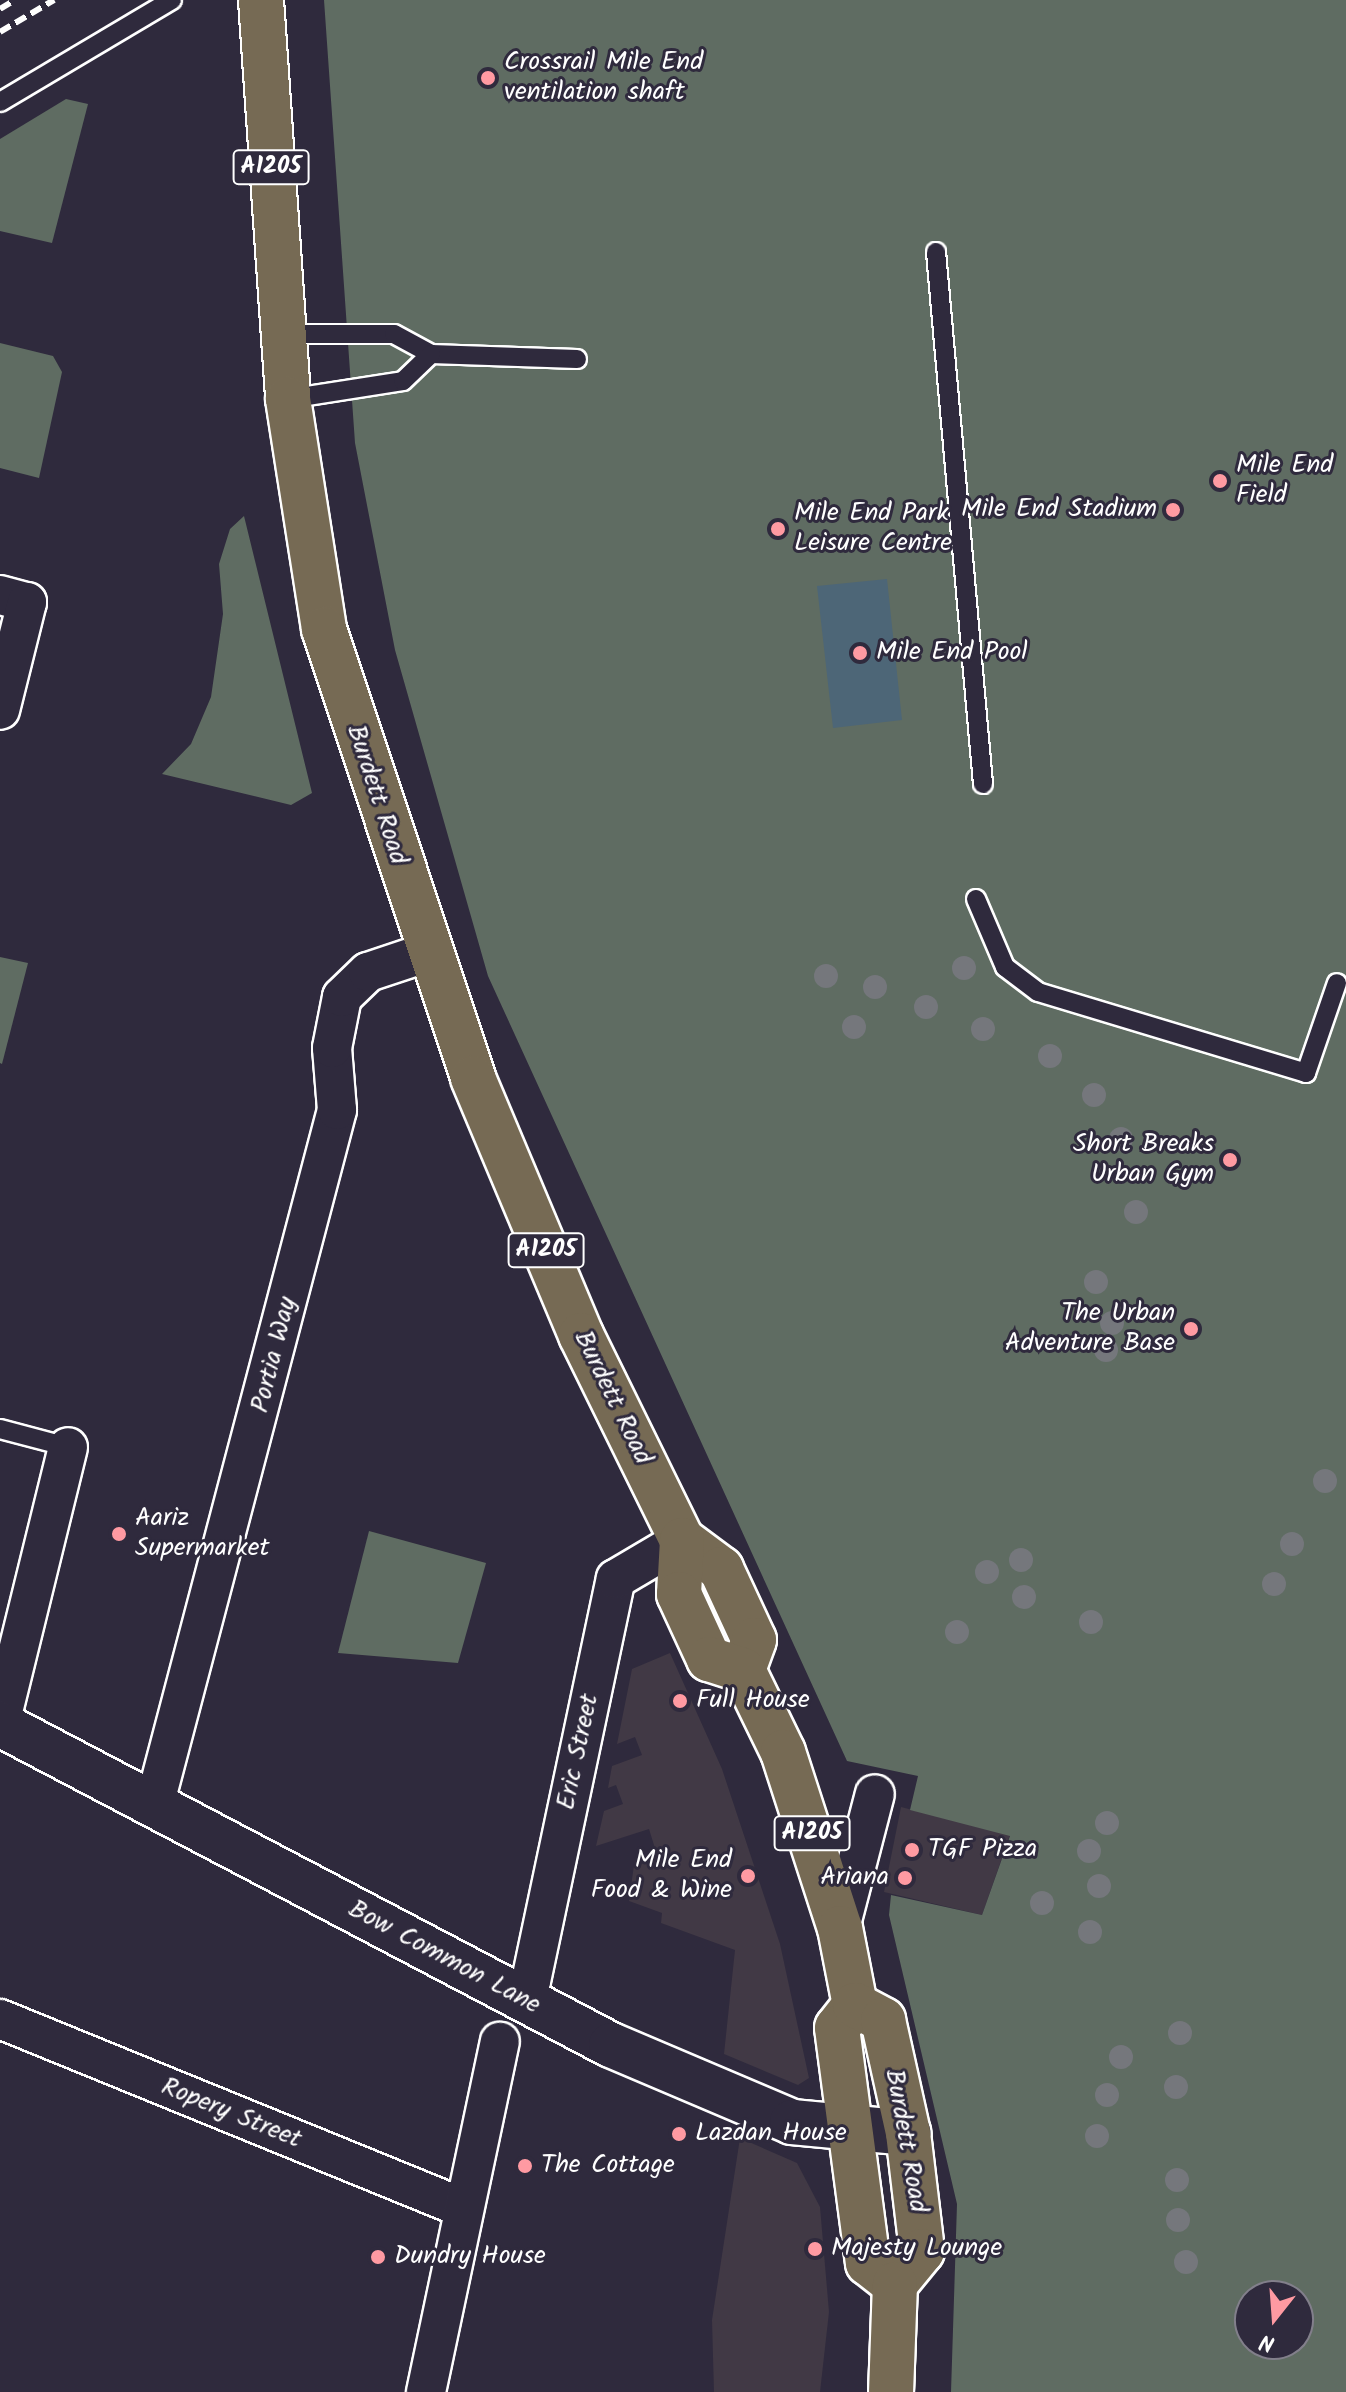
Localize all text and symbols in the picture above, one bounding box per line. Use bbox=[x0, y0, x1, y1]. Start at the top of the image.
place label: Crossrail Mile End ventilation shaft bbox=[504, 47, 703, 108]
marker: Crossrail Mile End ventilation shaft bbox=[479, 69, 497, 87]
road number: A1205 bbox=[231, 147, 311, 187]
place label: Mile End Field bbox=[1236, 450, 1333, 512]
marker: Mile End Field bbox=[1211, 472, 1229, 490]
place label: Mile End Stadium bbox=[961, 494, 1157, 526]
place label: Mile End Park Leisure Centre bbox=[794, 498, 952, 560]
marker: Mile End Stadium bbox=[1164, 501, 1182, 519]
marker: Mile End Park Leisure Centre bbox=[769, 520, 787, 538]
place label: Mile End Pool bbox=[876, 637, 1028, 669]
marker: Mile End Pool bbox=[851, 644, 869, 662]
street label: Burdett Road bbox=[339, 721, 413, 869]
place label: Short Breaks Urban Gym bbox=[1073, 1129, 1214, 1190]
marker: Short Breaks Urban Gym bbox=[1221, 1151, 1239, 1169]
road number: A1205 bbox=[506, 1230, 586, 1270]
street label: Portia Way bbox=[246, 1294, 304, 1416]
place label: The Urban Adventure Base bbox=[1005, 1298, 1175, 1360]
marker: The Urban Adventure Base bbox=[1182, 1320, 1200, 1338]
street label: Burdett Road bbox=[566, 1326, 658, 1470]
place label: Aariz Supermarket bbox=[135, 1503, 269, 1564]
marker: Aariz Supermarket bbox=[110, 1525, 128, 1543]
place label: Full House bbox=[696, 1685, 810, 1717]
street label: Eric Street bbox=[551, 1691, 607, 1813]
marker: Full House bbox=[671, 1692, 689, 1710]
road number: A1205 bbox=[772, 1813, 852, 1853]
place label: TGF Pizza bbox=[928, 1834, 1037, 1866]
marker: TGF Pizza bbox=[903, 1841, 921, 1859]
place label: Mile End Food & Wine bbox=[591, 1845, 732, 1906]
place label: Ariana bbox=[820, 1862, 889, 1894]
marker: Mile End Food & Wine bbox=[739, 1867, 757, 1885]
marker: Ariana bbox=[896, 1869, 914, 1887]
street label: Bow Common Lane bbox=[343, 1894, 545, 2022]
street label: Burdett Road bbox=[877, 2067, 933, 2215]
street label: Ropery Street bbox=[156, 2072, 306, 2156]
place label: Lazdan House bbox=[695, 2118, 847, 2150]
marker: Lazdan House bbox=[670, 2125, 688, 2143]
place label: The Cottage bbox=[541, 2150, 675, 2182]
marker: The Cottage bbox=[516, 2157, 534, 2175]
place label: Majesty Lounge bbox=[831, 2233, 1002, 2265]
marker: Majesty Lounge bbox=[806, 2240, 824, 2258]
place label: Dundry House bbox=[394, 2241, 546, 2273]
marker: Dundry House bbox=[369, 2248, 387, 2266]
north arrow bbox=[1234, 2280, 1314, 2360]
text: N bbox=[1256, 2323, 1279, 2360]

